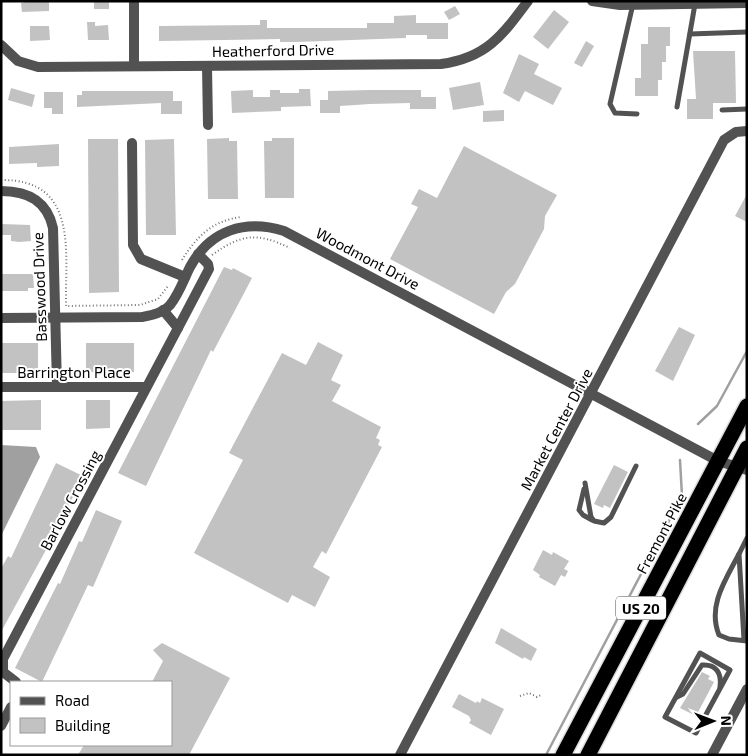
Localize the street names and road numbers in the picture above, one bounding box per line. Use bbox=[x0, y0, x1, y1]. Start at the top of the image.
street label: Heatherford Drive bbox=[212, 40, 334, 60]
street label: Woodmont Drive bbox=[313, 223, 423, 293]
street label: Basswood Drive bbox=[28, 232, 50, 342]
street label: Barrington Place bbox=[17, 363, 131, 381]
street label: Market Center Drive bbox=[516, 365, 596, 493]
street label: Barlow Crossing bbox=[36, 446, 104, 553]
street label: Fremont Pike bbox=[632, 489, 690, 577]
road number: US 20 bbox=[616, 596, 666, 620]

